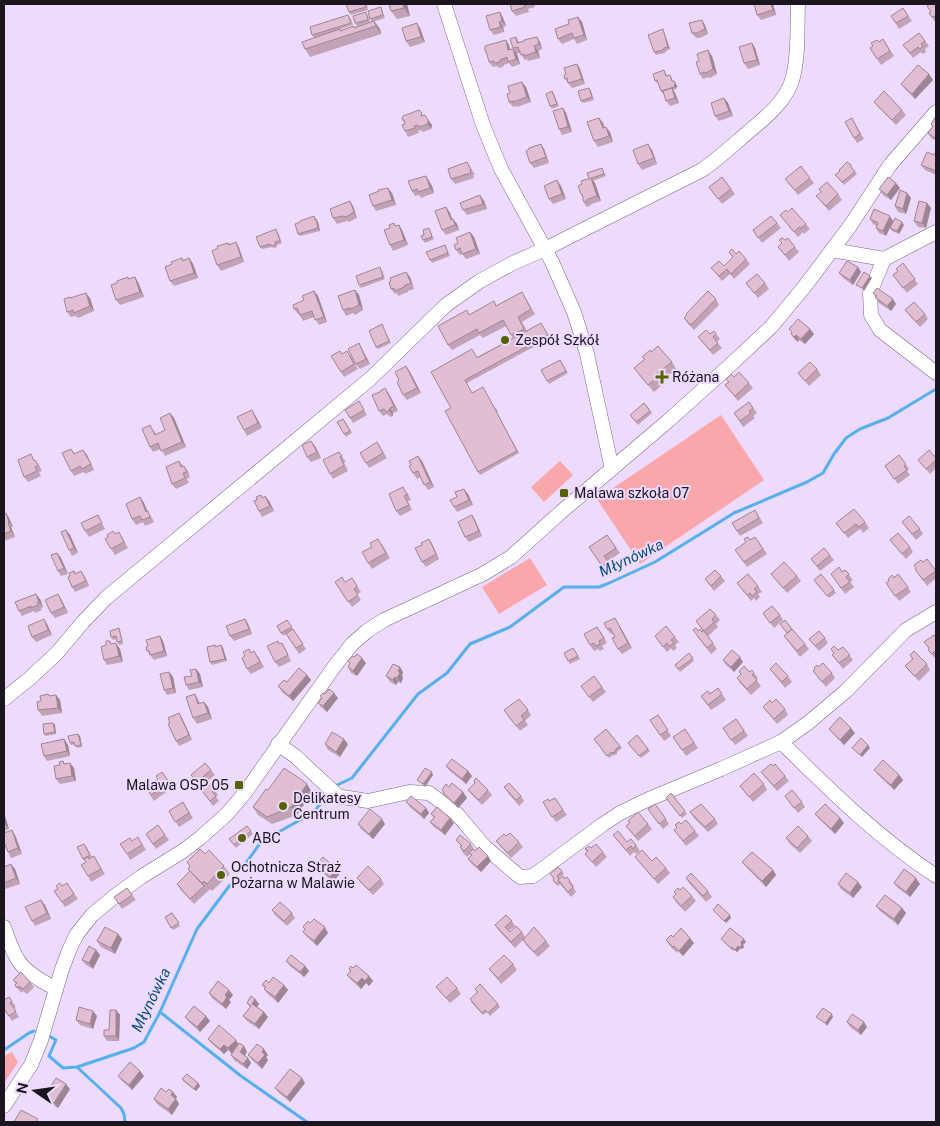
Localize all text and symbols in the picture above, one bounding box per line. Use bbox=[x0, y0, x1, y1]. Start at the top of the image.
place label: Zespół Szkół bbox=[515, 332, 600, 348]
marker: Zespół Szkół bbox=[499, 334, 511, 346]
place label: Różana bbox=[672, 369, 719, 385]
marker: Różana bbox=[656, 371, 668, 383]
place label: Malawa szkoła 07 bbox=[574, 485, 689, 501]
marker: Malawa szkoła 07 bbox=[558, 487, 570, 499]
water label: Młynówka bbox=[596, 535, 666, 580]
place label: Malawa OSP 05 bbox=[126, 777, 229, 793]
marker: Malawa OSP 05 bbox=[233, 779, 245, 791]
place label: Delikatesy Centrum bbox=[293, 790, 362, 822]
marker: Delikatesy Centrum bbox=[277, 800, 289, 812]
place label: ABC bbox=[252, 830, 281, 846]
marker: ABC bbox=[236, 832, 248, 844]
place label: Ochotnicza Straż Pożarna w Malawie bbox=[231, 859, 355, 891]
marker: Ochotnicza Straż Pożarna w Malawie bbox=[215, 869, 227, 881]
water label: Młynówka bbox=[128, 965, 173, 1035]
north arrow bbox=[10, 1066, 60, 1116]
text: N bbox=[13, 1081, 31, 1095]

